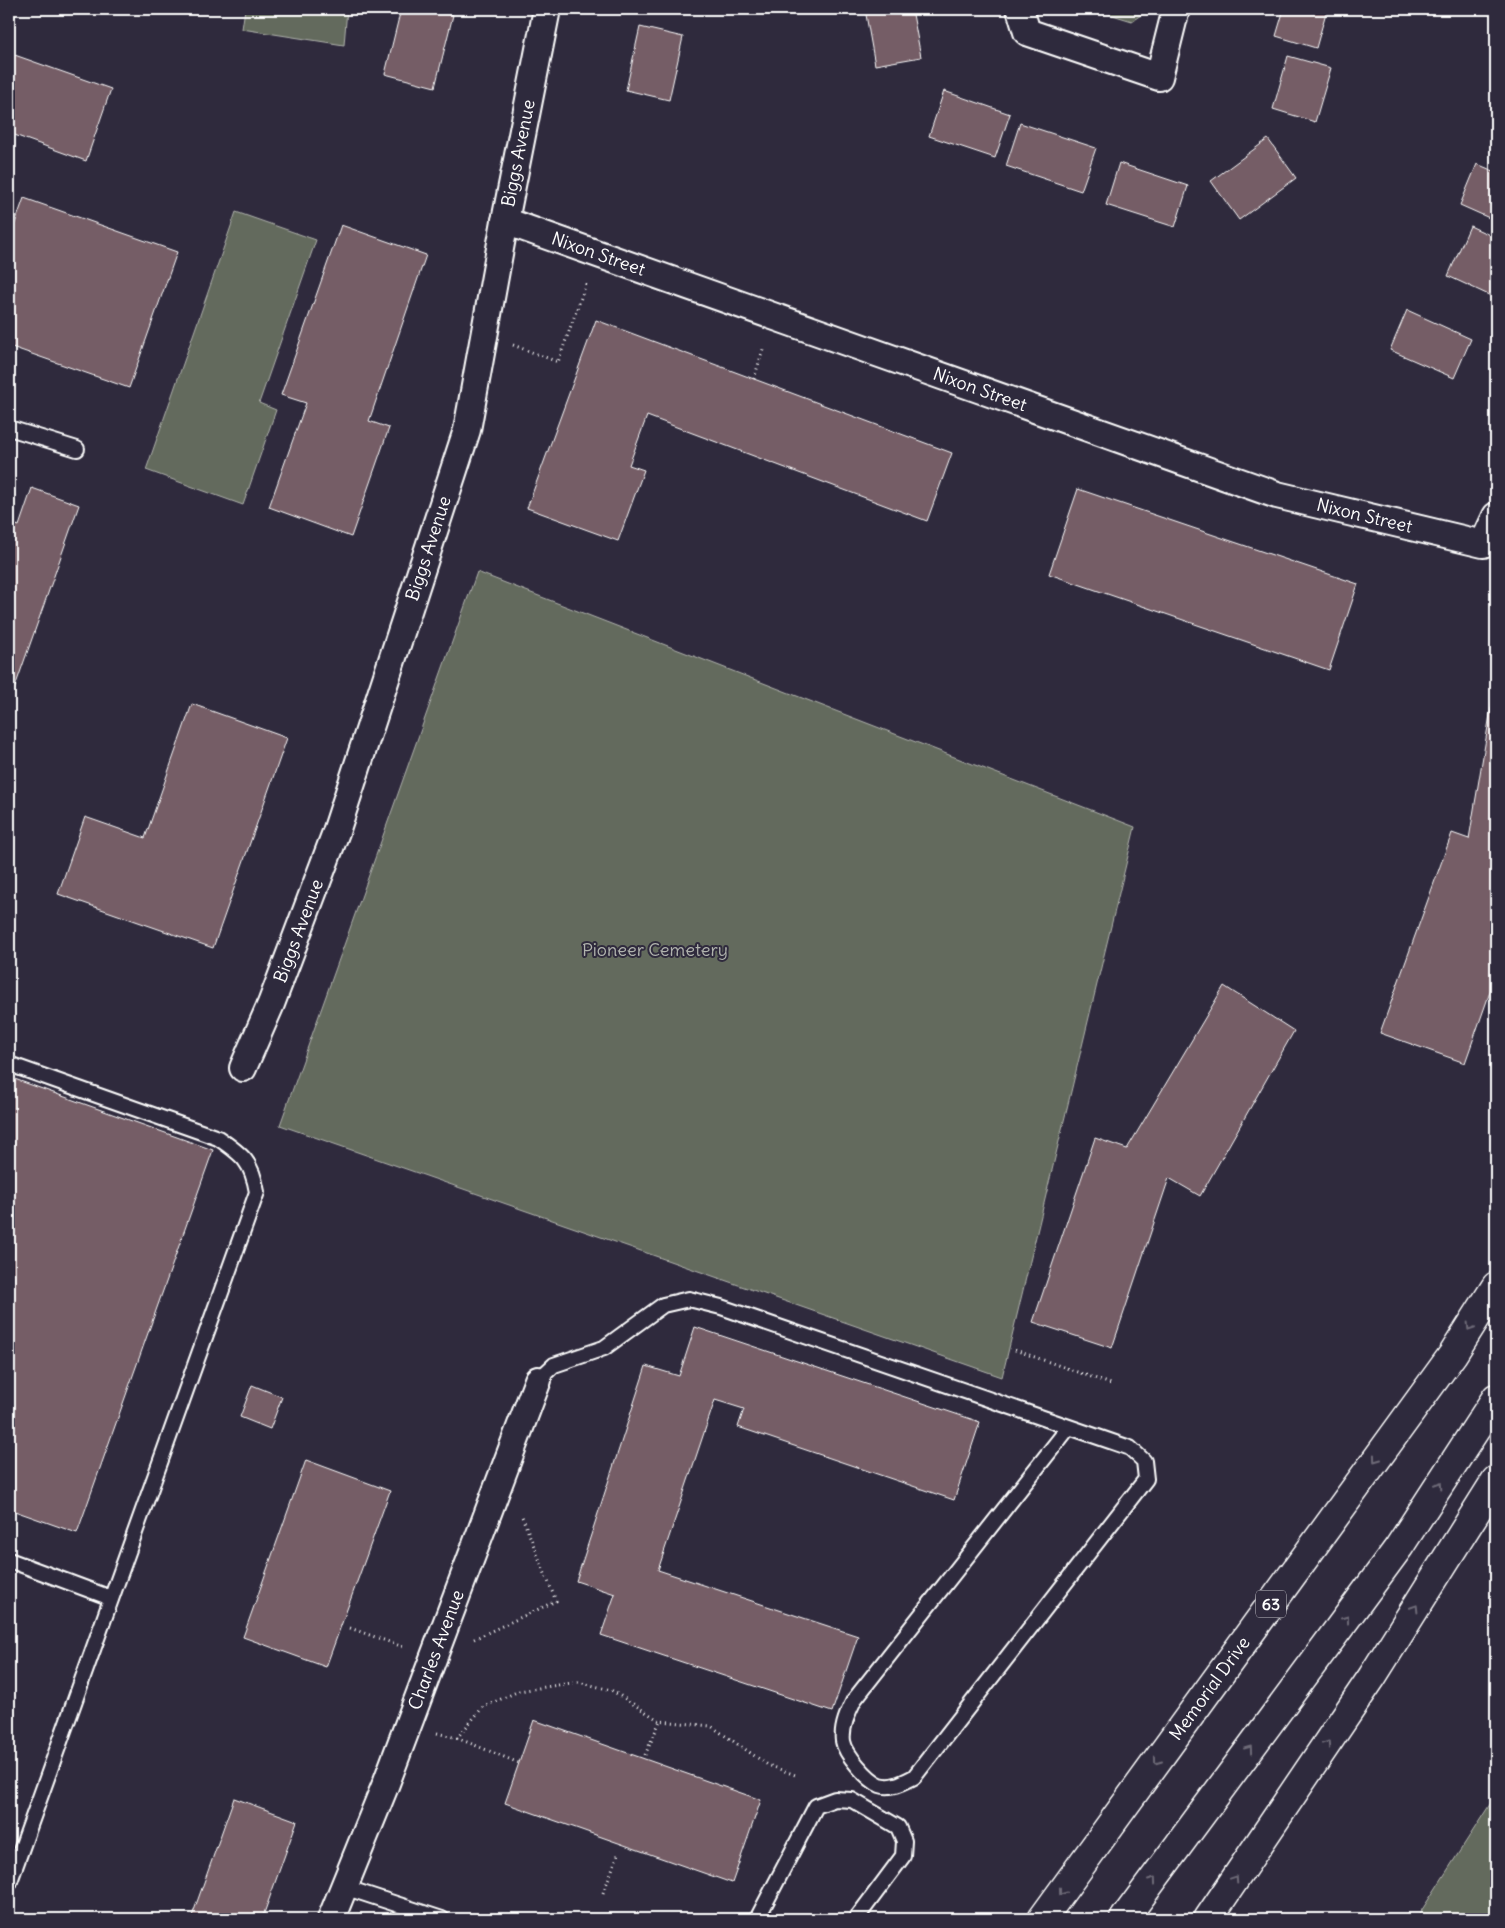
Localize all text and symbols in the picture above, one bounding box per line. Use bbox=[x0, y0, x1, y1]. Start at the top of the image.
street label: Biggs Avenue bbox=[496, 98, 540, 209]
street label: Nixon Street bbox=[549, 226, 648, 281]
street label: Nixon Street bbox=[930, 362, 1030, 416]
street label: Biggs Avenue bbox=[400, 493, 456, 604]
street label: Nixon Street bbox=[1314, 493, 1415, 538]
street label: Biggs Avenue bbox=[268, 876, 328, 986]
park label: Pioneer Cemetery bbox=[582, 938, 728, 961]
one-way arrow bbox=[1467, 1321, 1476, 1330]
one-way arrow bbox=[1373, 1453, 1382, 1463]
one-way arrow bbox=[1433, 1482, 1442, 1491]
street label: Charles Avenue bbox=[403, 1586, 469, 1713]
road number: 63 bbox=[1256, 1590, 1286, 1618]
one-way arrow bbox=[1409, 1605, 1418, 1614]
one-way arrow bbox=[1340, 1615, 1349, 1624]
street label: Memorial Drive bbox=[1164, 1632, 1255, 1745]
one-way arrow bbox=[1320, 1741, 1330, 1750]
one-way arrow bbox=[1244, 1746, 1252, 1755]
one-way arrow bbox=[1155, 1755, 1163, 1764]
one-way arrow bbox=[1229, 1875, 1239, 1884]
one-way arrow bbox=[1147, 1876, 1156, 1886]
one-way arrow bbox=[1059, 1886, 1068, 1896]

